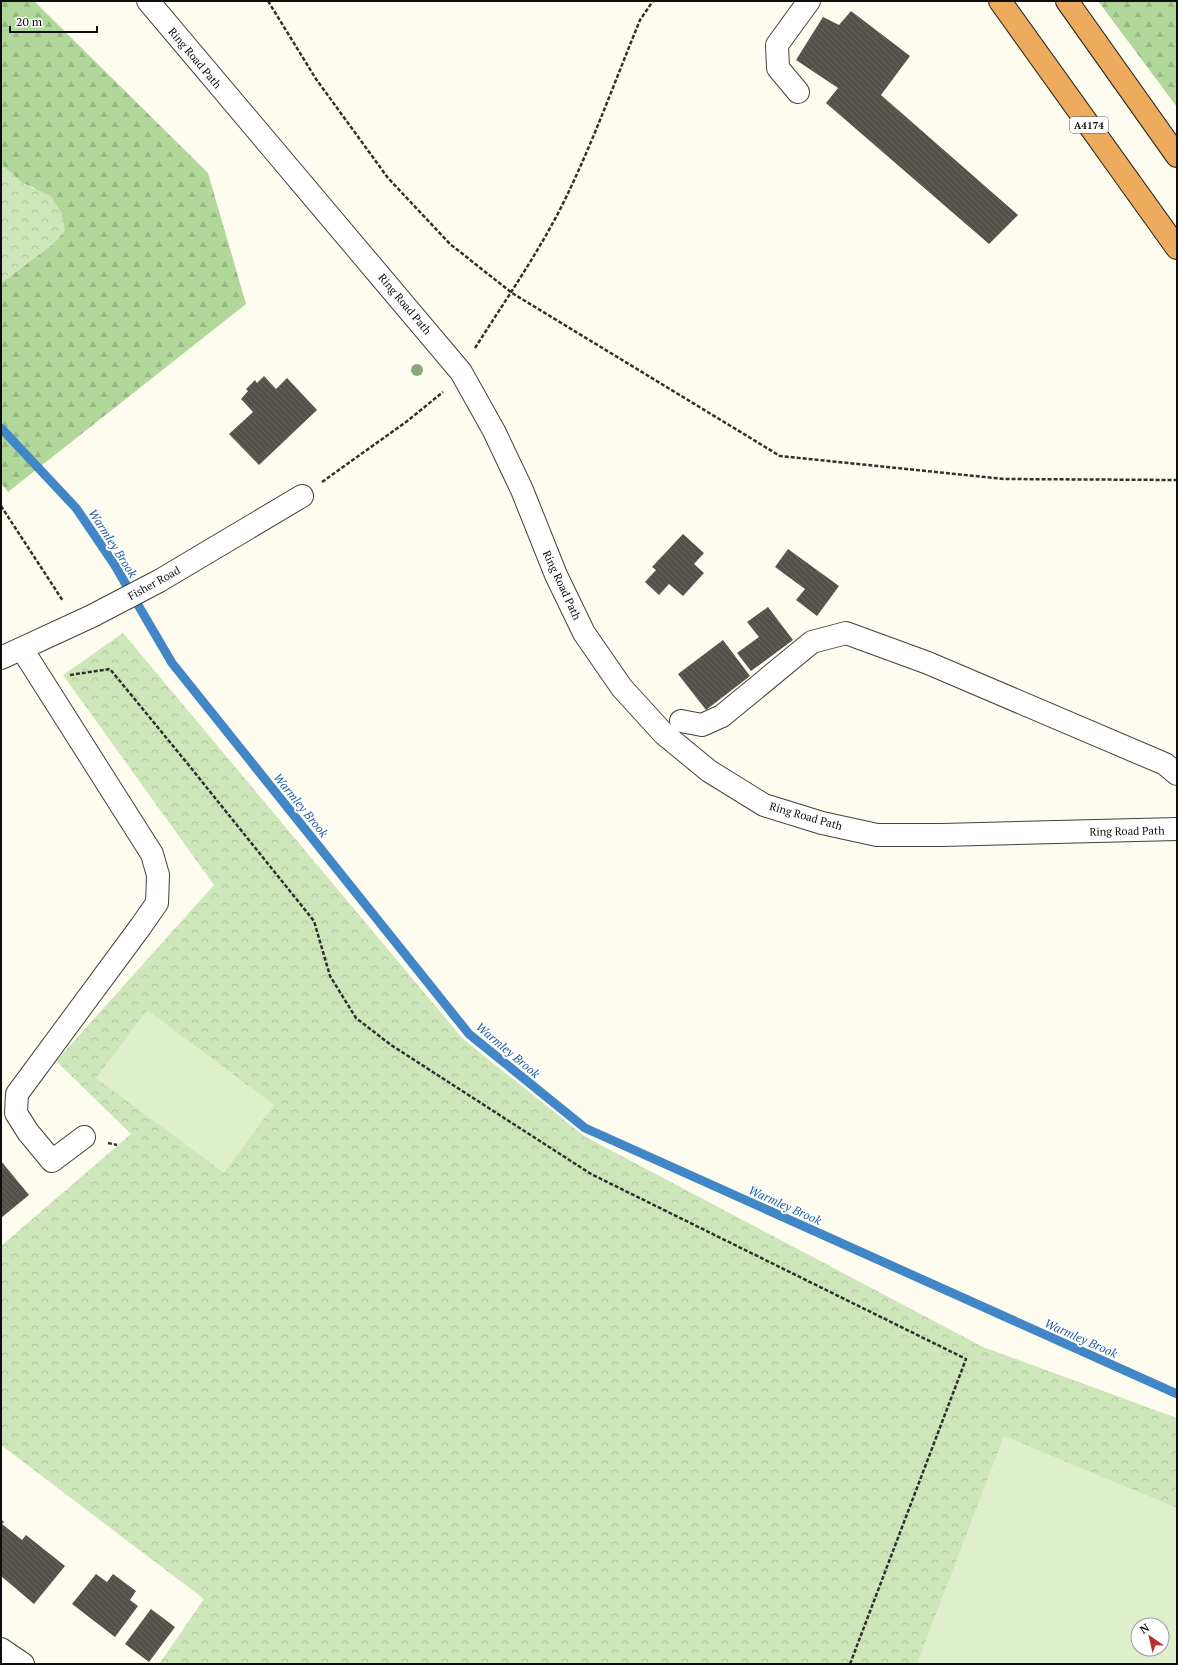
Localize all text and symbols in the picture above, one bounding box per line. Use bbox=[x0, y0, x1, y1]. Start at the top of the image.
scale bar bbox=[10, 8, 97, 34]
text: 20 m bbox=[16, 14, 43, 29]
street label: Ring Road Path bbox=[165, 25, 225, 92]
road number: A4174 bbox=[1070, 117, 1108, 133]
street label: Ring Road Path bbox=[375, 271, 435, 338]
water label: Warmley Brook bbox=[85, 506, 141, 580]
street label: Ring Road Path bbox=[540, 548, 584, 623]
street label: Fisher Road bbox=[125, 563, 183, 603]
water label: Warmley Brook bbox=[271, 770, 332, 840]
street label: Ring Road Path bbox=[768, 799, 845, 833]
street label: Ring Road Path bbox=[1089, 823, 1165, 839]
water label: Warmley Brook bbox=[473, 1019, 543, 1081]
water label: Warmley Brook bbox=[746, 1182, 824, 1228]
water label: Warmley Brook bbox=[1042, 1315, 1120, 1361]
north arrow bbox=[1130, 1617, 1170, 1657]
text: N bbox=[1137, 1620, 1152, 1637]

